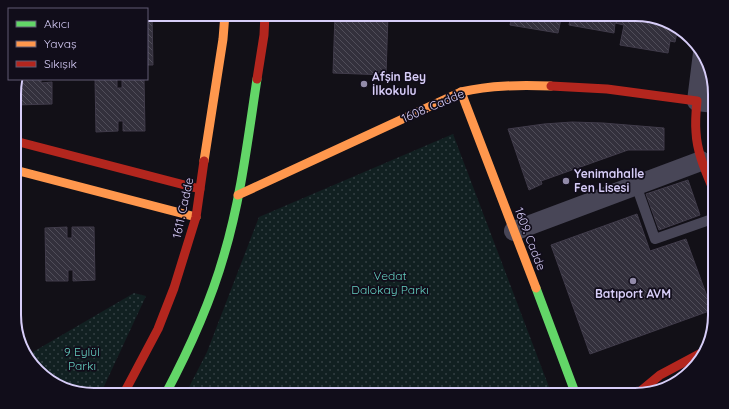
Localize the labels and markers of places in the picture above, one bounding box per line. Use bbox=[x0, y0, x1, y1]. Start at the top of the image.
place label: Afşin Bey İlkokulu bbox=[372, 69, 426, 98]
marker: Afşin Bey İlkokulu bbox=[359, 79, 369, 89]
place label: Yenimahalle Fen Lisesi bbox=[574, 166, 644, 195]
marker: Yenimahalle Fen Lisesi bbox=[561, 176, 571, 186]
marker: Batıport AVM bbox=[628, 276, 638, 286]
place label: Batıport AVM bbox=[595, 286, 671, 301]

